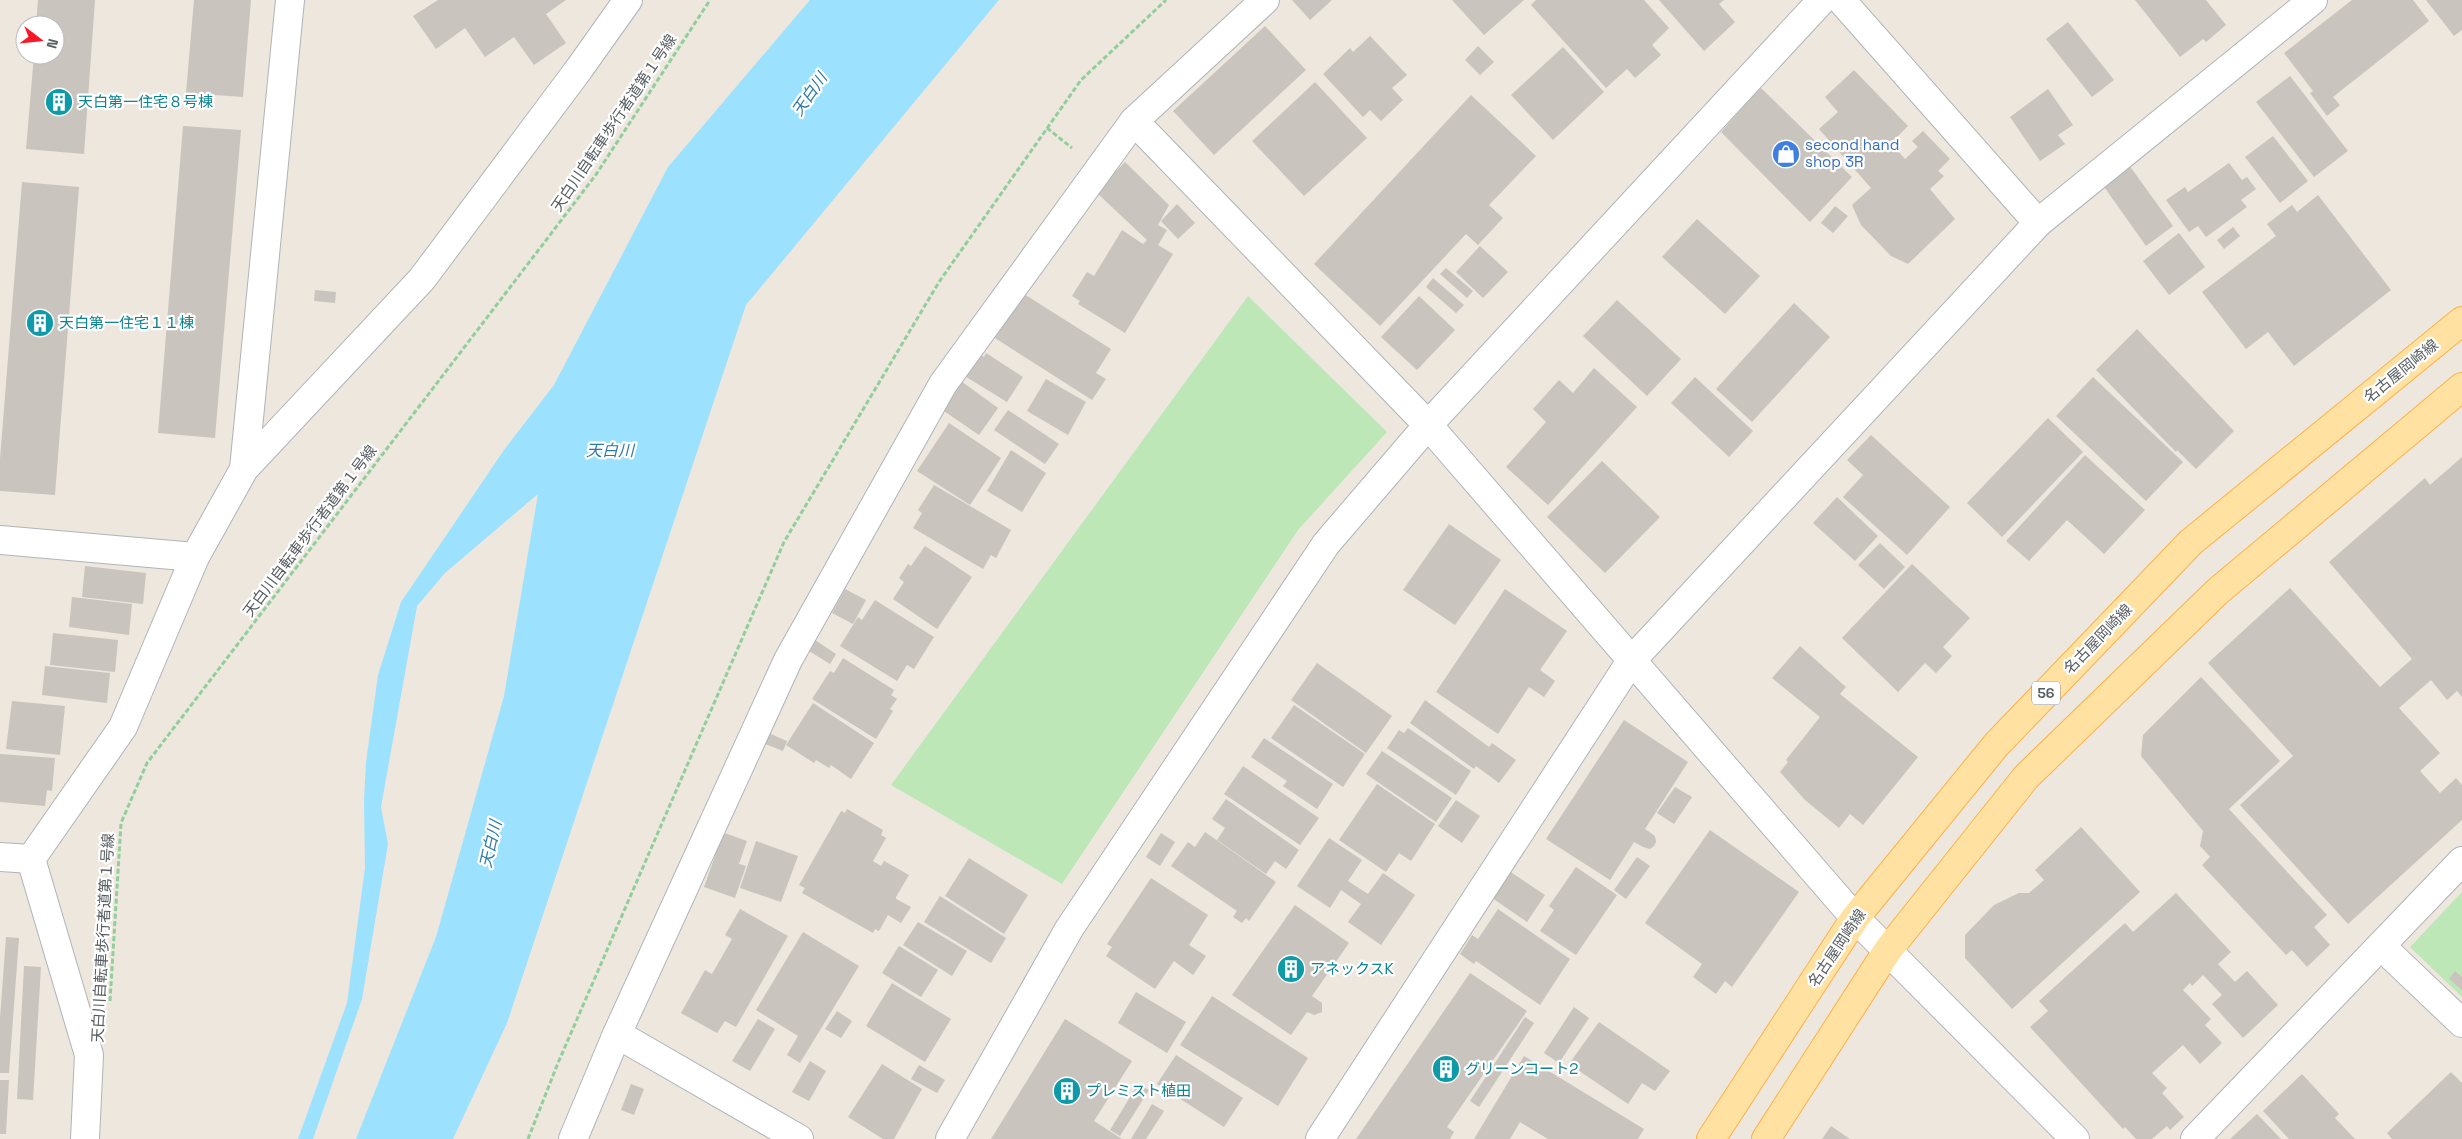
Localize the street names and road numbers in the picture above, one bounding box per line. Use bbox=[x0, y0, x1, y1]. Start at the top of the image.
street label: 天白川自転車歩行者道第１号線 bbox=[547, 30, 680, 215]
street label: 名古屋岡崎線 bbox=[2360, 335, 2442, 406]
street label: 天白川自転車歩行者道第１号線 bbox=[239, 441, 380, 620]
street label: 名古屋岡崎線 bbox=[2060, 600, 2136, 678]
road number: 56 bbox=[2032, 681, 2060, 704]
street label: 天白川自転車歩行者道第１号線 bbox=[88, 833, 117, 1043]
street label: 名古屋岡崎線 bbox=[1804, 905, 1870, 990]

